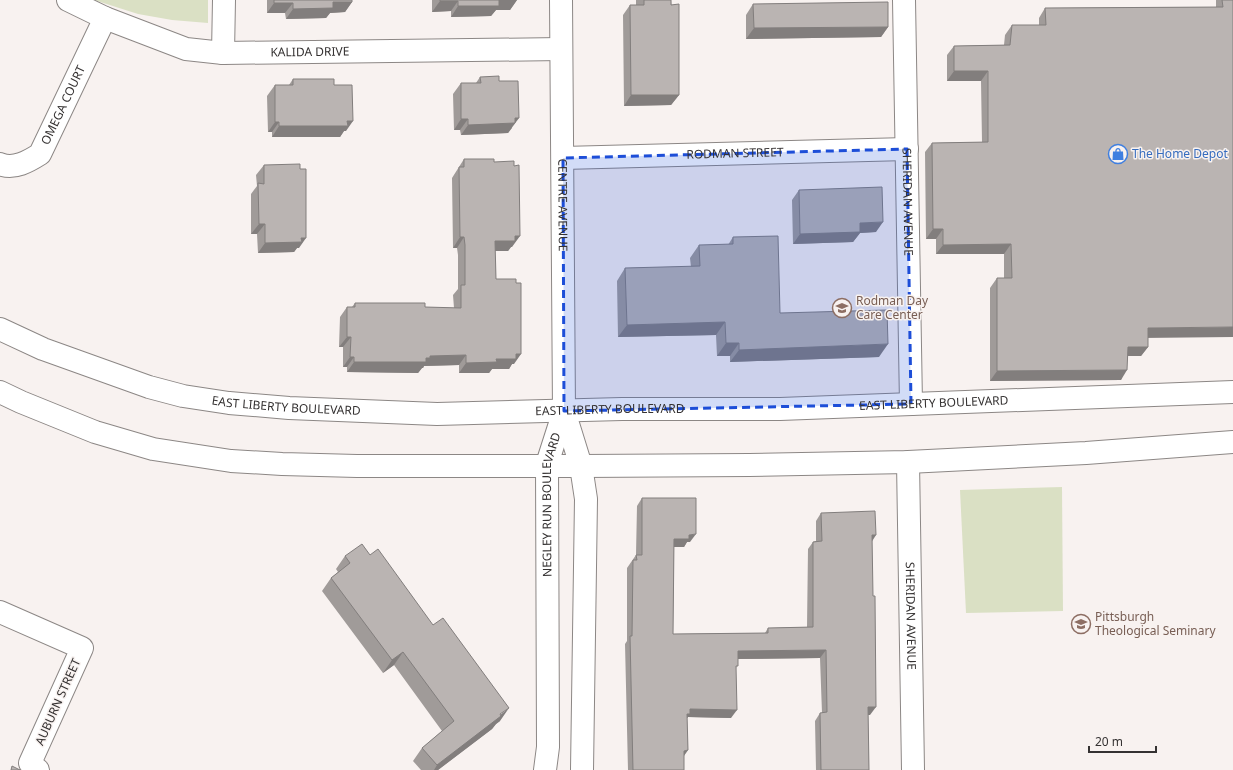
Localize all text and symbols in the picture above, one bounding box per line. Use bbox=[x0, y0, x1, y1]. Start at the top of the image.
street label: KALIDA DRIVE bbox=[270, 43, 350, 60]
street label: OMEGA COURT bbox=[37, 62, 89, 148]
street label: RODMAN STREET bbox=[686, 143, 784, 163]
shop icon: The Home Depot bbox=[1107, 143, 1129, 165]
place label: The Home Depot bbox=[1132, 145, 1228, 162]
street label: SHERIDAN AVENUE bbox=[899, 148, 917, 256]
street label: CENTRE AVENUE bbox=[554, 158, 572, 252]
place label: Rodman Day Care Center bbox=[856, 292, 929, 323]
school or university icon: Rodman Day Care Center bbox=[831, 297, 853, 319]
street label: EAST LIBERTY BOULEVARD bbox=[211, 391, 361, 419]
street label: EAST LIBERTY BOULEVARD bbox=[859, 391, 1009, 414]
street label: EAST LIBERTY BOULEVARD bbox=[535, 400, 685, 419]
street label: NEGLEY RUN BOULEVARD bbox=[538, 430, 565, 577]
street label: SHERIDAN AVENUE bbox=[902, 562, 920, 670]
place label: Pittsburgh Theological Seminary bbox=[1095, 608, 1216, 639]
school or university icon: Pittsburgh Theological Seminary bbox=[1070, 613, 1092, 635]
street label: AUBURN STREET bbox=[31, 655, 84, 748]
scale bar bbox=[1089, 728, 1156, 754]
text: 20 m bbox=[1095, 733, 1123, 750]

